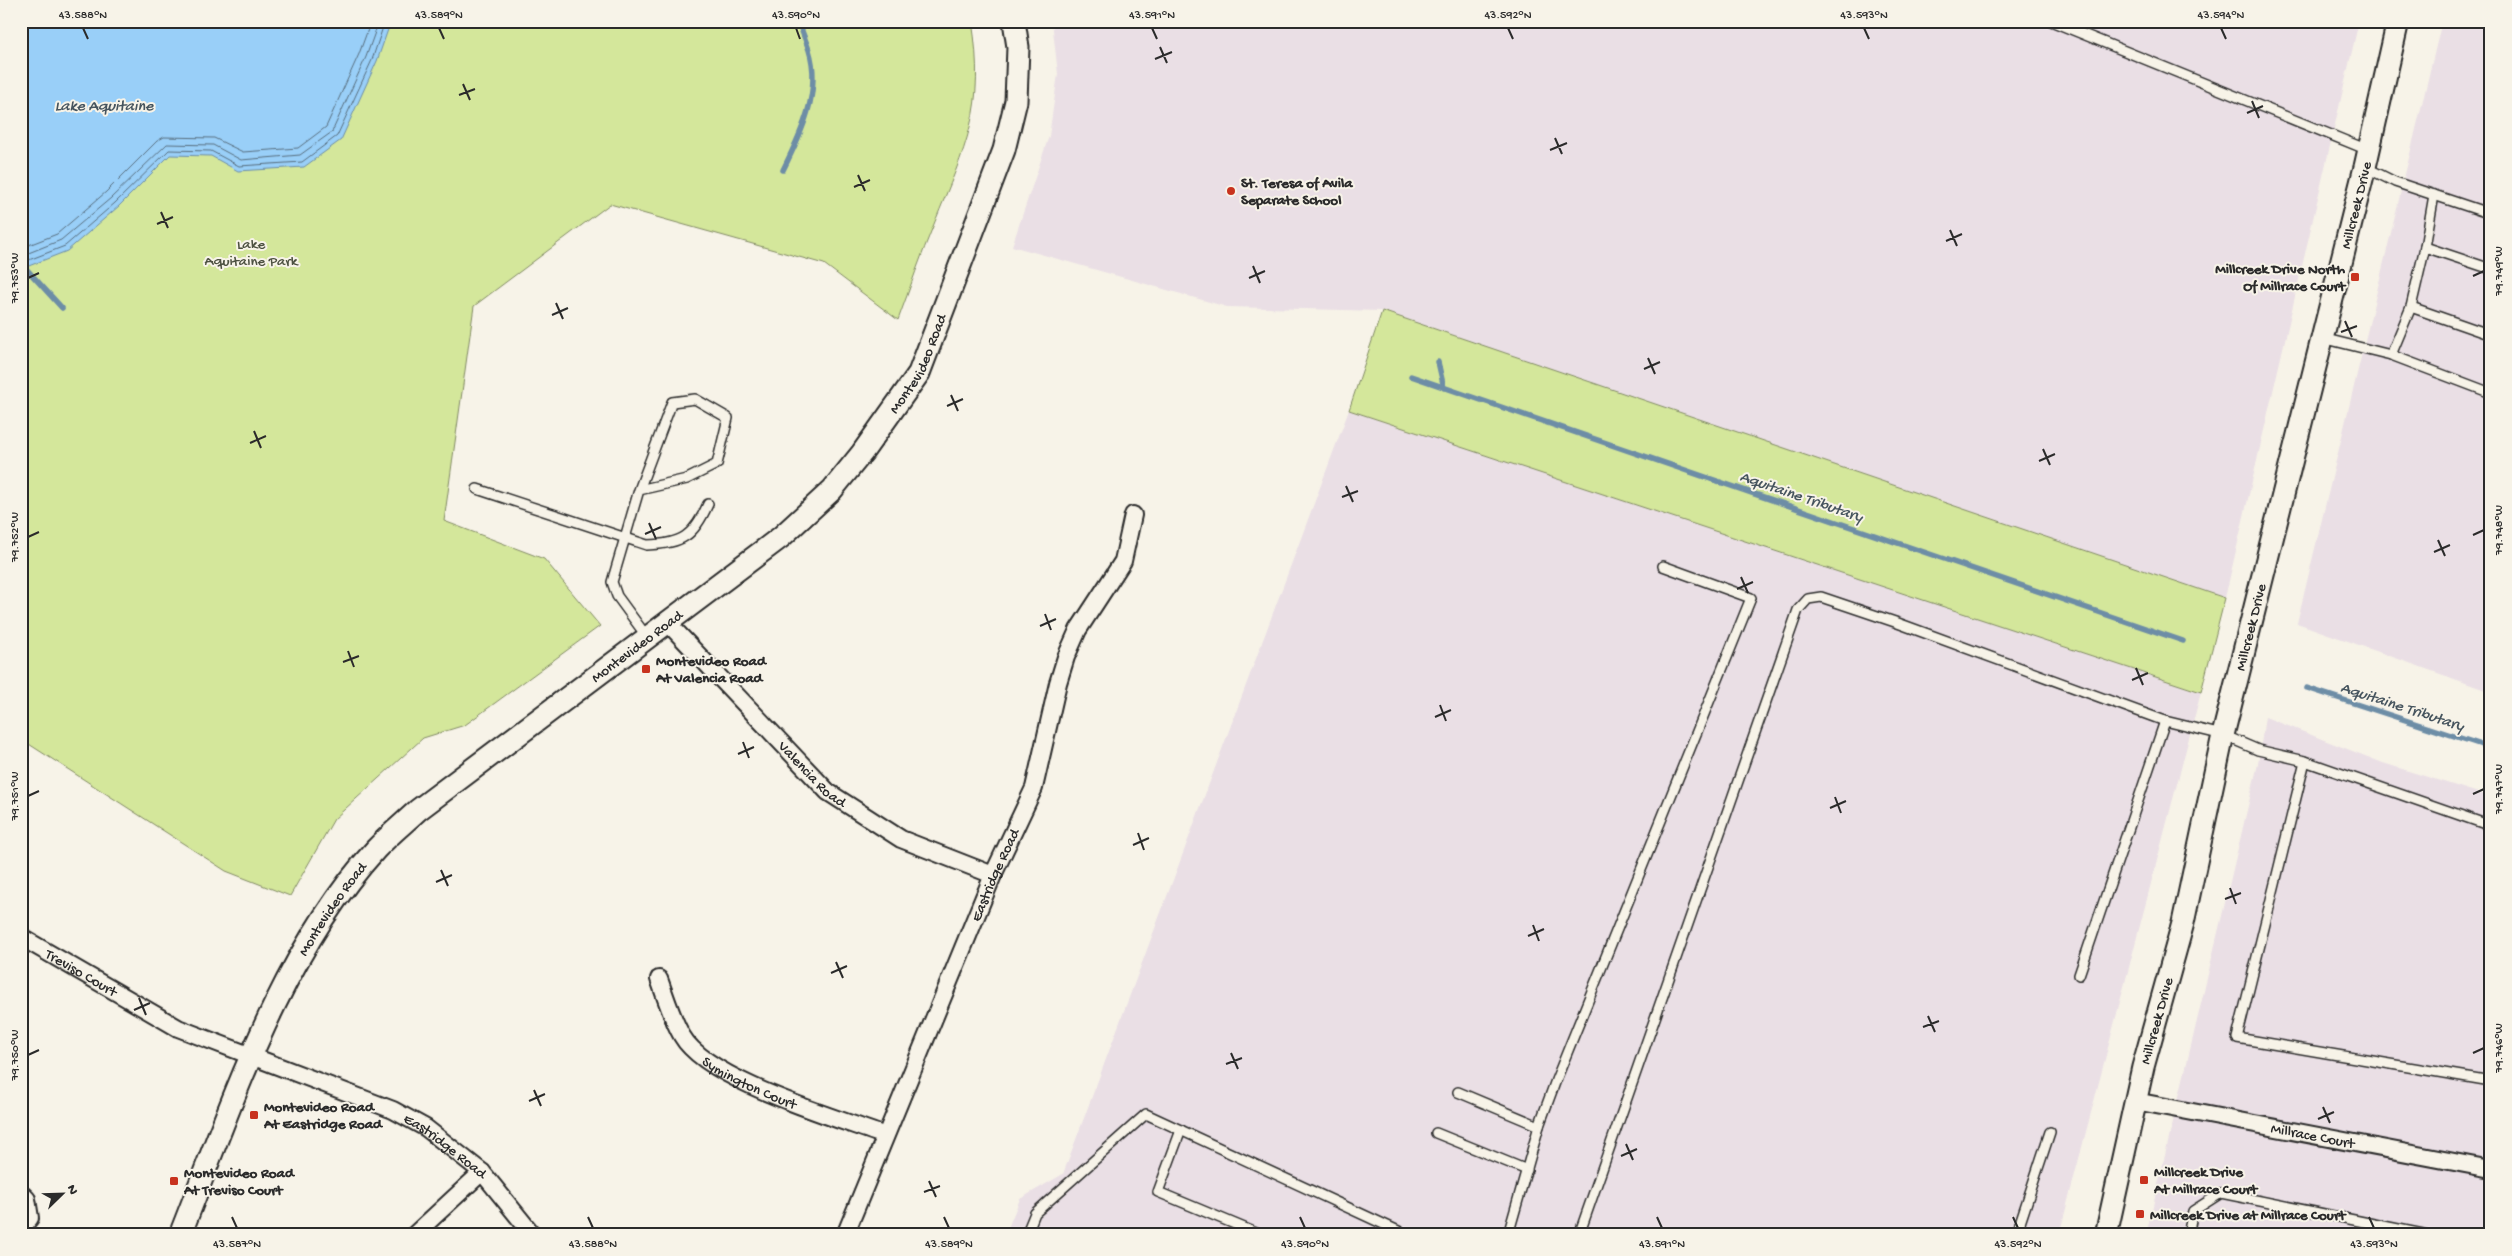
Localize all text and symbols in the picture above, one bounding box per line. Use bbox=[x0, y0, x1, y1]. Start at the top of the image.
text: 43.588°N bbox=[59, 9, 107, 23]
text: 43.589°N bbox=[415, 9, 463, 23]
text: 43.590°N bbox=[772, 9, 820, 23]
text: 43.591°N bbox=[1129, 9, 1175, 23]
text: 43.592°N bbox=[1484, 9, 1532, 23]
text: 43.593°N bbox=[1840, 9, 1888, 23]
text: 43.594°N bbox=[2198, 9, 2245, 23]
water label: Lake Aquitaine bbox=[55, 98, 154, 117]
street label: Millcreek Drive bbox=[2338, 160, 2377, 251]
place label: St. Teresa of Avila Separate School bbox=[1241, 175, 1353, 210]
marker: St. Teresa of Avila Separate School bbox=[1225, 185, 1237, 197]
park label: Lake Aquitaine Park bbox=[205, 236, 299, 271]
text: 79.749°W bbox=[2493, 246, 2507, 297]
text: 79.753°W bbox=[9, 253, 23, 304]
place label: Millcreek Drive North Of Millrace Court bbox=[2215, 261, 2347, 296]
marker: Millcreek Drive North Of Millrace Court bbox=[2349, 271, 2361, 283]
street label: Montevideo Road bbox=[886, 311, 952, 418]
water label: Aquitaine Tributary bbox=[1737, 468, 1866, 529]
text: 79.748°W bbox=[2493, 505, 2507, 556]
text: 79.752°W bbox=[9, 512, 23, 563]
street label: Millcreek Drive bbox=[2232, 582, 2272, 673]
street label: Montevideo Road bbox=[588, 606, 688, 688]
place label: Montevideo Road At Valencia Road bbox=[655, 653, 768, 688]
marker: Montevideo Road At Valencia Road bbox=[640, 663, 652, 675]
water label: Aquitaine Tributary bbox=[2338, 679, 2467, 738]
street label: Valencia Road bbox=[773, 737, 850, 813]
text: 79.747°W bbox=[2493, 764, 2507, 815]
text: 79.751°W bbox=[9, 771, 23, 822]
street label: Eastridge Road bbox=[968, 825, 1025, 924]
street label: Montevideo Road bbox=[295, 858, 372, 960]
street label: Treviso Court bbox=[41, 945, 121, 1003]
street label: Millcreek Drive bbox=[2137, 976, 2178, 1067]
text: 79.746°W bbox=[2493, 1023, 2507, 1074]
text: 79.750°W bbox=[9, 1030, 23, 1082]
street label: Symington Court bbox=[698, 1053, 800, 1115]
place label: Montevideo Road At Eastridge Road bbox=[263, 1099, 384, 1134]
marker: Montevideo Road At Eastridge Road bbox=[248, 1109, 260, 1121]
street label: Eastridge Road bbox=[400, 1110, 491, 1184]
street label: Millrace Court bbox=[2269, 1120, 2358, 1154]
place label: Millcreek Drive At Millrace Court bbox=[2153, 1164, 2259, 1199]
place label: Montevideo Road At Treviso Court bbox=[183, 1165, 296, 1200]
north arrow bbox=[38, 1168, 88, 1218]
marker: Millcreek Drive At Millrace Court bbox=[2138, 1174, 2150, 1186]
marker: Montevideo Road At Treviso Court bbox=[168, 1175, 180, 1187]
text: N bbox=[62, 1182, 81, 1197]
place label: Millcreek Drive at Millrace Court bbox=[2150, 1207, 2347, 1225]
marker: Millcreek Drive at Millrace Court bbox=[2134, 1208, 2146, 1220]
text: 43.587°N bbox=[213, 1238, 261, 1252]
text: 43.588°N bbox=[569, 1238, 617, 1252]
text: 43.589°N bbox=[925, 1238, 973, 1252]
text: 43.590°N bbox=[1281, 1238, 1329, 1252]
text: 43.591°N bbox=[1639, 1238, 1685, 1252]
text: 43.592°N bbox=[1994, 1238, 2042, 1252]
text: 43.593°N bbox=[2350, 1238, 2398, 1252]

